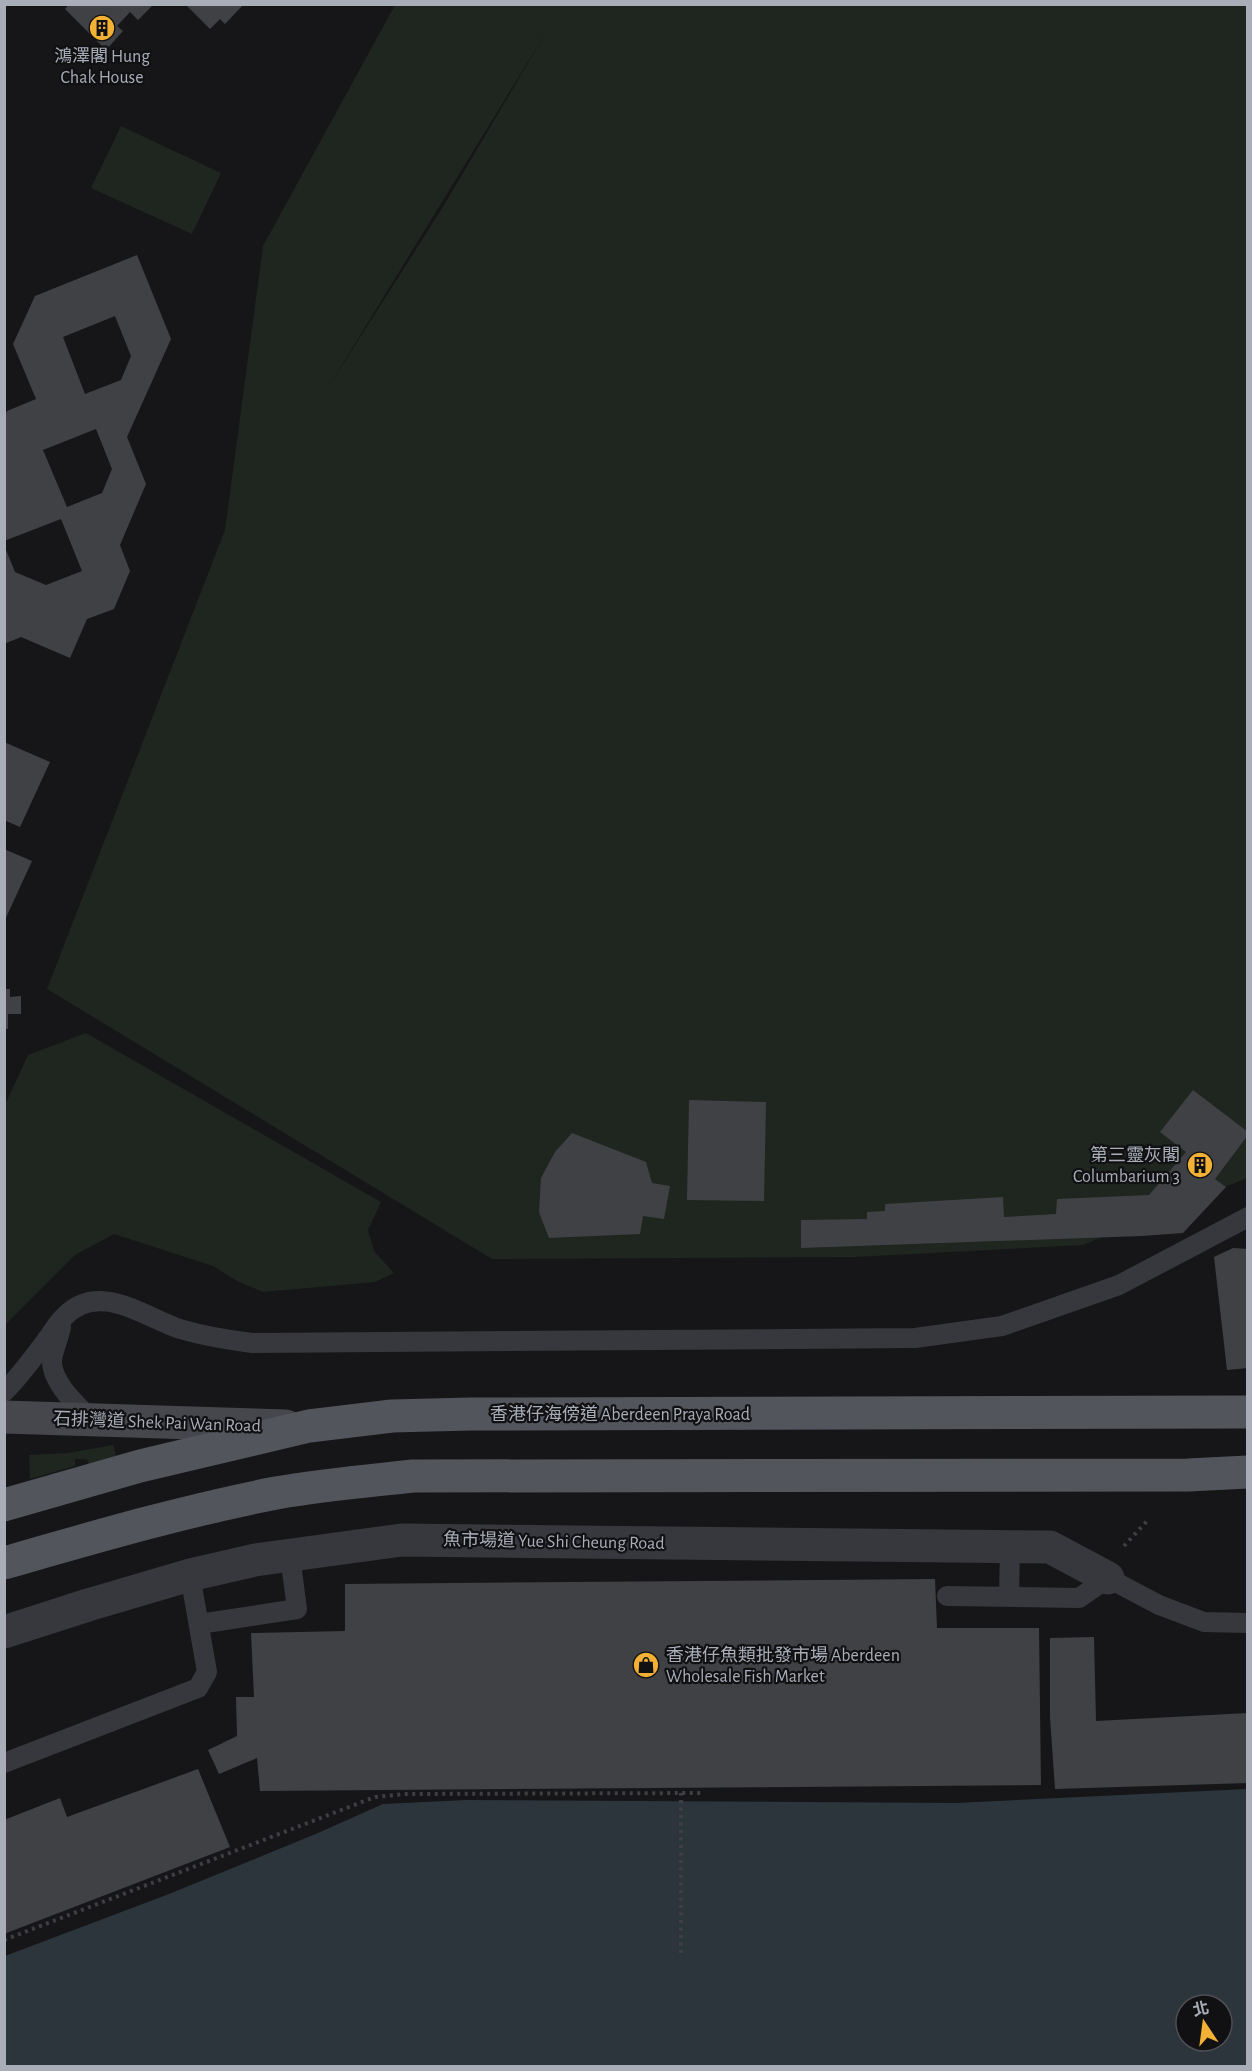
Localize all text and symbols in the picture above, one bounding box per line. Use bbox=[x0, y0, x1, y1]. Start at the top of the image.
building icon: 鴻澤閣 Hung Chak House bbox=[87, 13, 117, 43]
place label: 鴻澤閣 Hung Chak House bbox=[54, 46, 150, 87]
place label: 第三靈灰閣 Columbarium 3 bbox=[1073, 1145, 1180, 1186]
building icon: 第三靈灰閣 Columbarium 3 bbox=[1185, 1150, 1215, 1180]
street label: 香港仔海傍道 Aberdeen Praya Road bbox=[490, 1404, 750, 1424]
street label: 石排灣道 Shek Pai Wan Road bbox=[53, 1408, 261, 1436]
street label: 魚市場道 Yue Shi Cheung Road bbox=[443, 1529, 665, 1553]
place label: 香港仔魚類批發市場 Aberdeen Wholesale Fish Market bbox=[666, 1645, 900, 1686]
shop icon: 香港仔魚類批發市場 Aberdeen Wholesale Fish Market bbox=[631, 1650, 661, 1680]
north arrow bbox=[1174, 1993, 1234, 2053]
text: 北 bbox=[1191, 1999, 1210, 2019]

